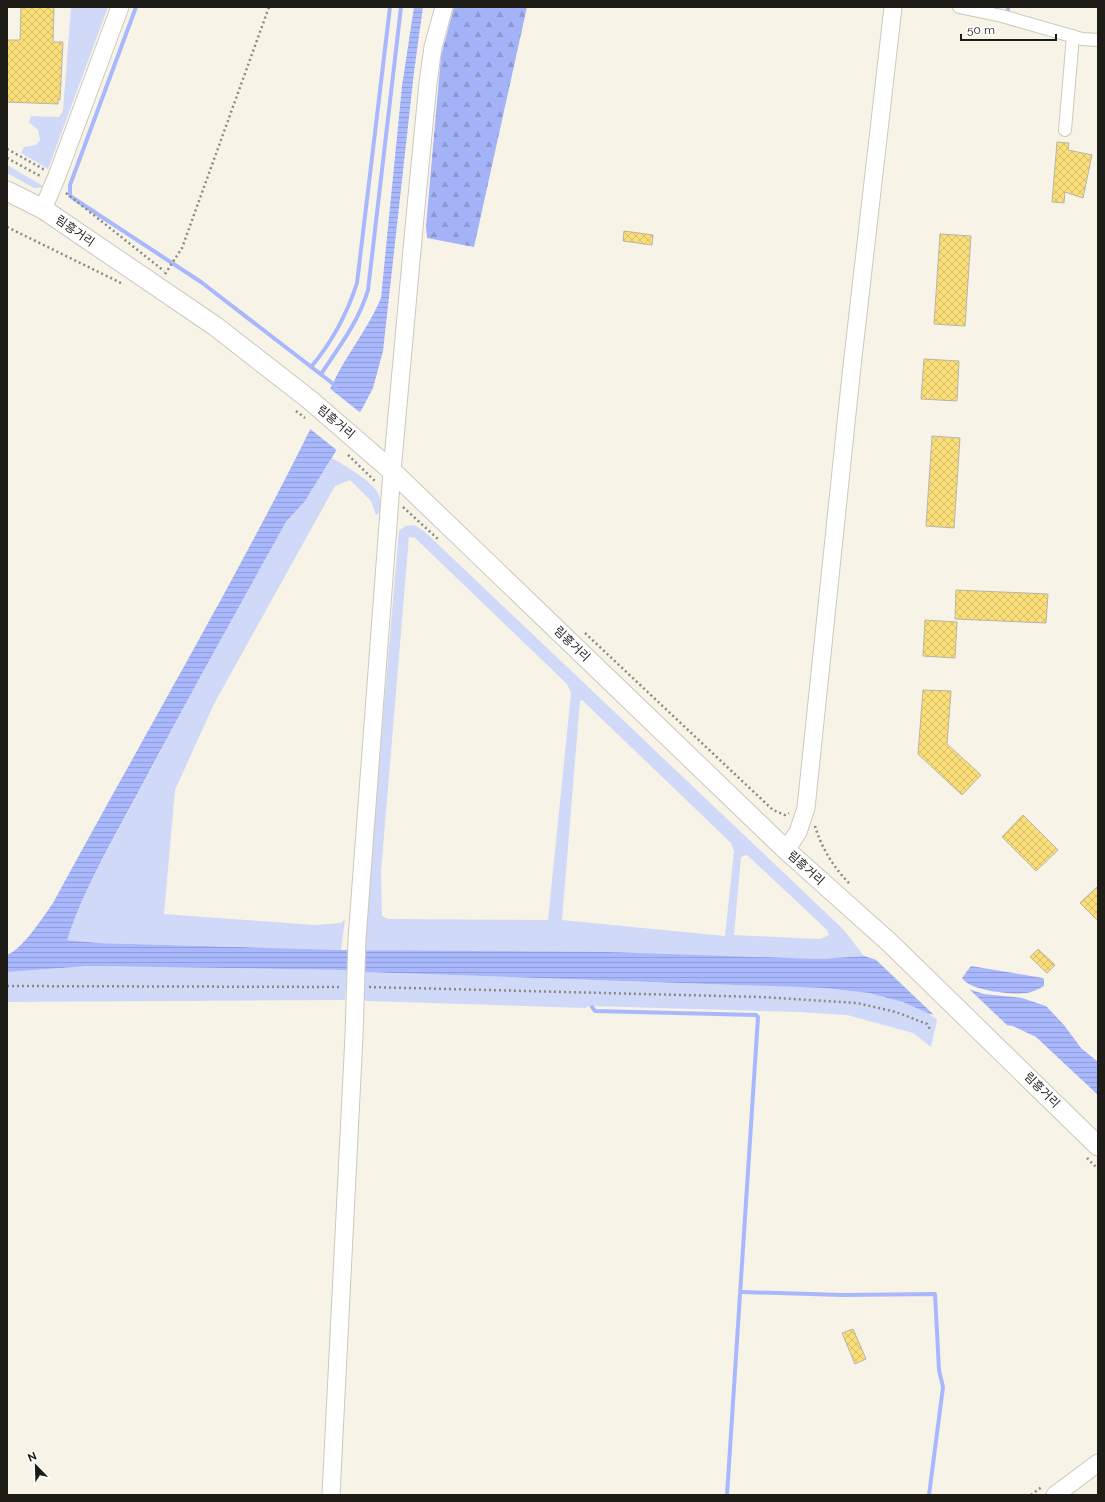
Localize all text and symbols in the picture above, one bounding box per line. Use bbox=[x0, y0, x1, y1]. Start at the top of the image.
scale bar bbox=[961, 16, 1056, 42]
text: 50 m bbox=[967, 23, 995, 37]
street label: 림흥거리 bbox=[53, 213, 97, 249]
street label: 림흥거리 bbox=[315, 402, 357, 442]
street label: 림흥거리 bbox=[551, 624, 593, 664]
street label: 림흥거리 bbox=[785, 848, 827, 888]
street label: 림흥거리 bbox=[1021, 1069, 1063, 1111]
north arrow bbox=[16, 1446, 56, 1486]
text: N bbox=[26, 1450, 39, 1465]

